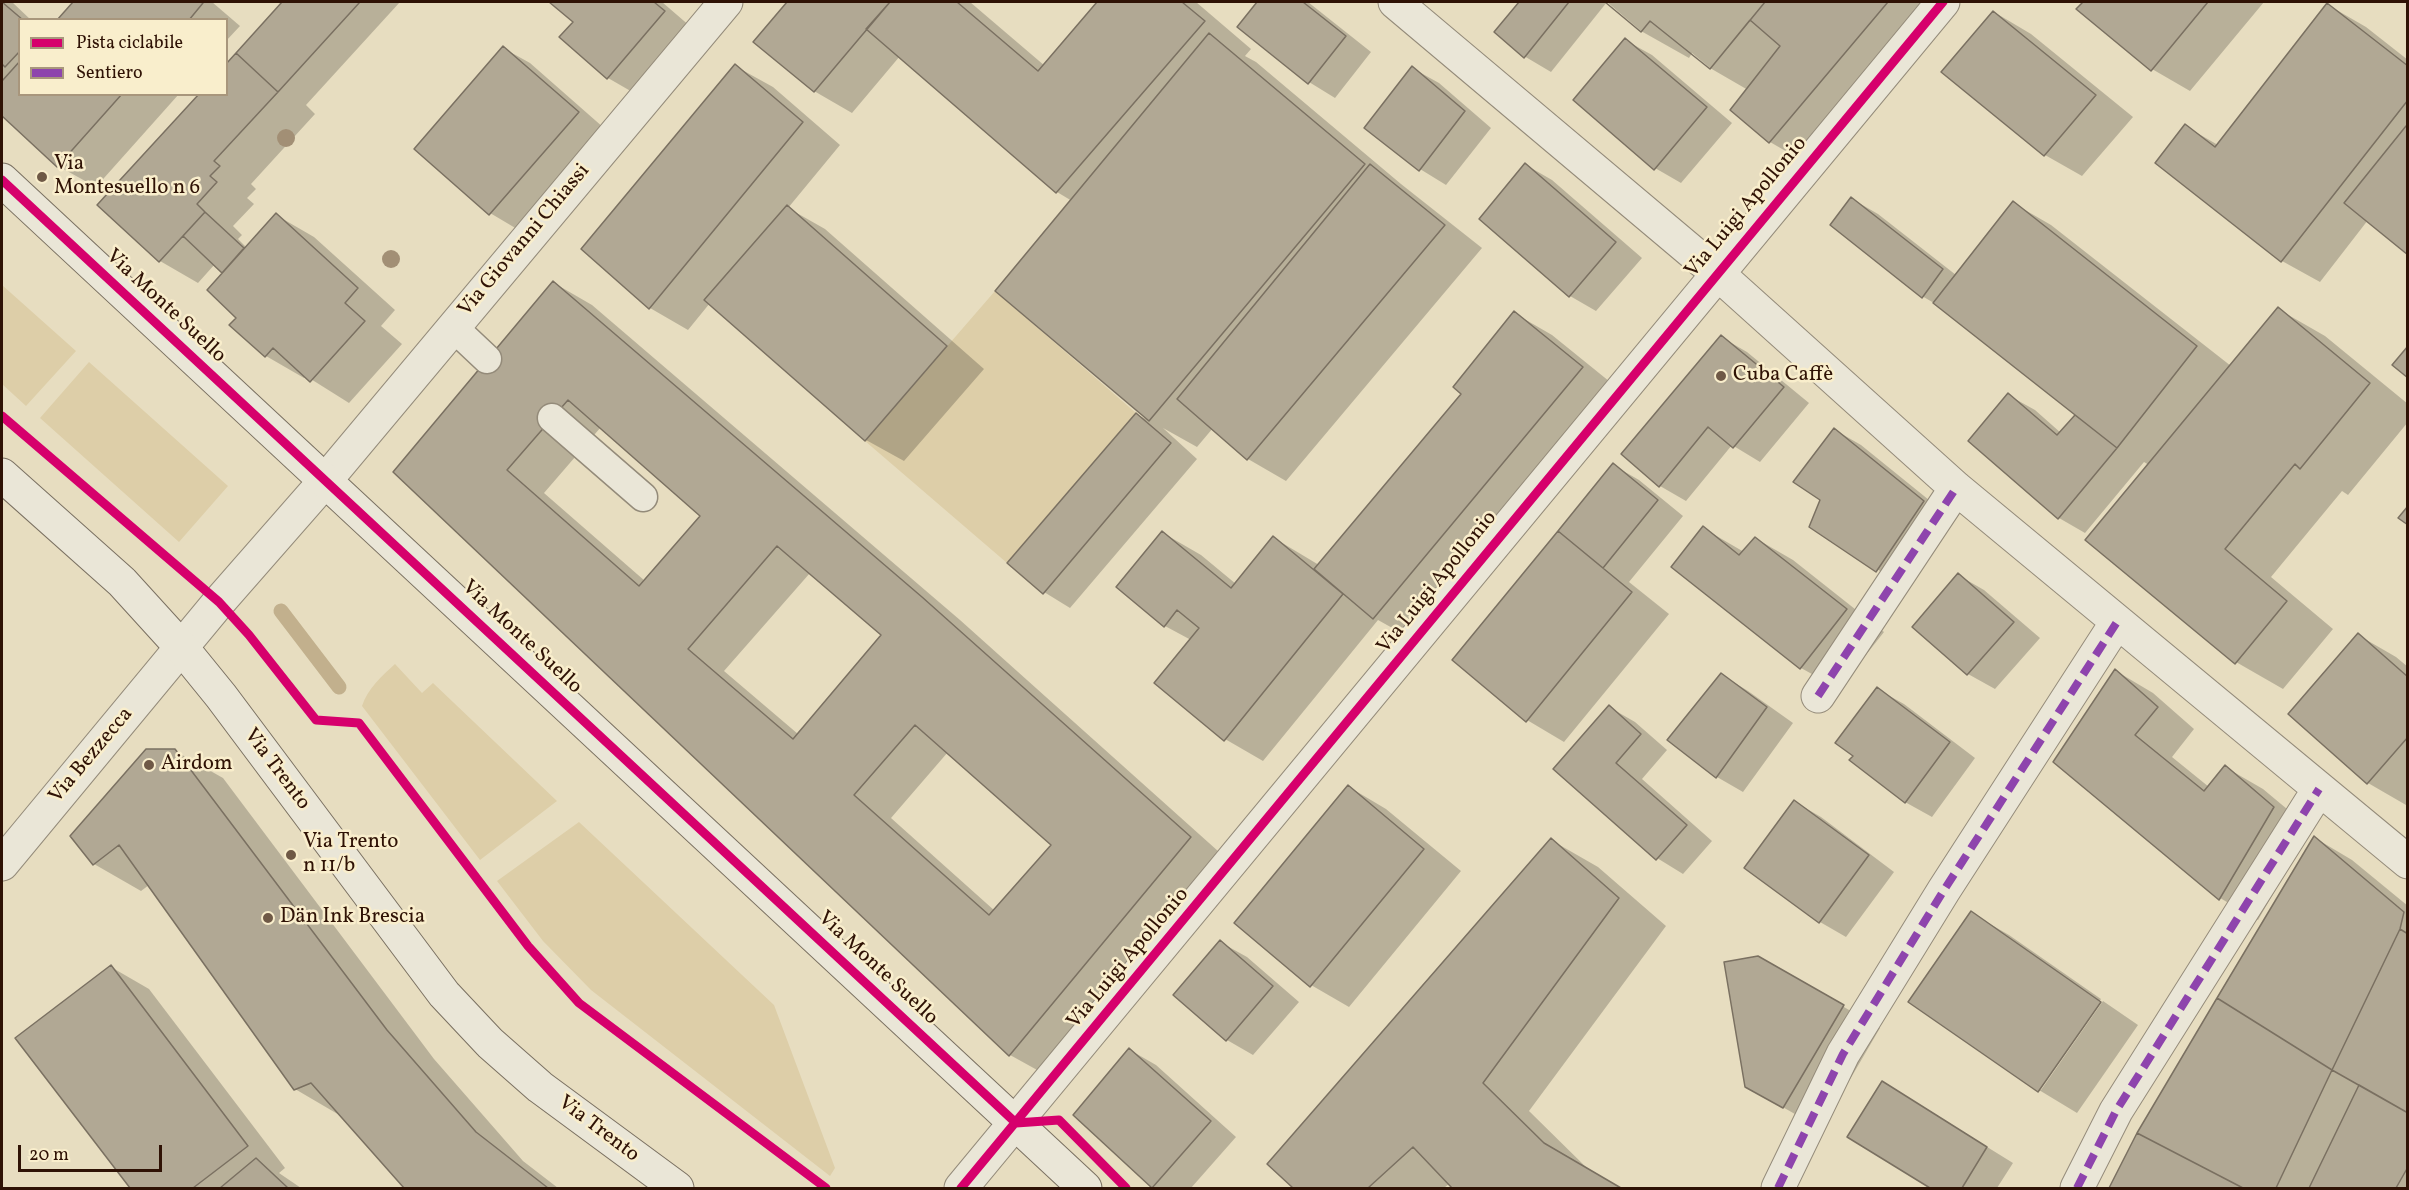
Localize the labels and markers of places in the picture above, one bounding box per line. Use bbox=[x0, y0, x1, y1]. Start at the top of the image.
place label: Via Montesuello n 6 bbox=[54, 152, 200, 202]
marker: Via Montesuello n 6 bbox=[35, 170, 49, 184]
place label: Cuba Caffè bbox=[1733, 363, 1833, 389]
marker: Cuba Caffè bbox=[1714, 369, 1728, 383]
place label: Airdom bbox=[161, 752, 233, 778]
marker: Airdom bbox=[142, 758, 156, 772]
place label: Via Trento n 11/b bbox=[303, 830, 398, 880]
marker: Via Trento n 11/b bbox=[284, 848, 298, 862]
place label: Dän Ink Brescia bbox=[280, 905, 425, 931]
marker: Dän Ink Brescia bbox=[261, 911, 275, 925]

